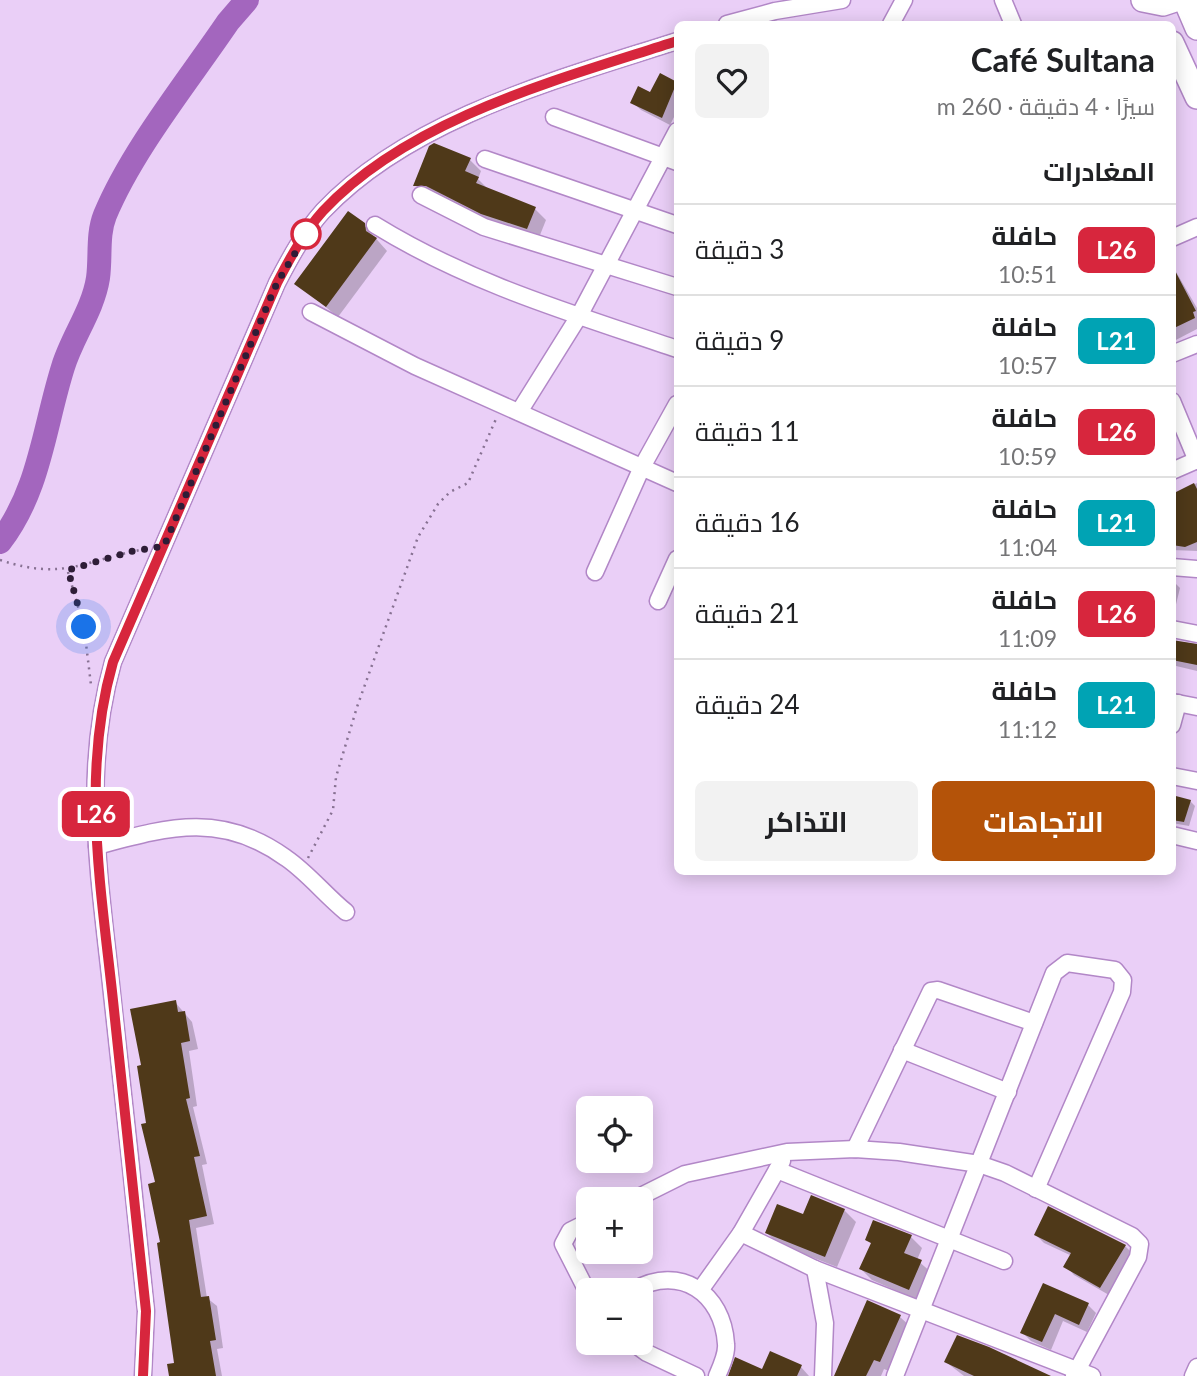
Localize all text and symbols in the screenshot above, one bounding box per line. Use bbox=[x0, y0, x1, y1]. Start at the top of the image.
text: Café Sultana bbox=[971, 39, 1155, 79]
button: heart bbox=[695, 44, 769, 118]
text: سيرًا · 4 دقيقة · 260 m bbox=[937, 92, 1155, 120]
text: المغادرات bbox=[1043, 155, 1155, 187]
unlabelled marker bbox=[291, 219, 321, 249]
text: حافلة bbox=[992, 219, 1057, 251]
text: 3 دقيقة bbox=[695, 233, 784, 265]
text: L26 bbox=[1096, 235, 1137, 264]
text: 10:51 bbox=[998, 260, 1057, 288]
text: حافلة bbox=[992, 310, 1057, 342]
text: 9 دقيقة bbox=[695, 324, 784, 356]
text: L21 bbox=[1096, 326, 1137, 355]
text: 10:57 bbox=[998, 351, 1057, 379]
text: حافلة bbox=[992, 401, 1057, 433]
text: 11 دقيقة bbox=[695, 415, 799, 447]
text: L26 bbox=[1096, 417, 1137, 446]
text: 10:59 bbox=[998, 442, 1057, 470]
text: حافلة bbox=[992, 492, 1057, 524]
text: 16 دقيقة bbox=[695, 506, 799, 538]
text: L21 bbox=[1096, 508, 1137, 537]
text: 11:04 bbox=[998, 533, 1057, 561]
text: حافلة bbox=[992, 583, 1057, 615]
text: 21 دقيقة bbox=[695, 597, 799, 629]
text: L26 bbox=[1096, 599, 1137, 628]
your location bbox=[66, 609, 101, 644]
text: 11:09 bbox=[998, 624, 1057, 652]
text: حافلة bbox=[992, 674, 1057, 706]
text: 24 دقيقة bbox=[695, 688, 799, 720]
text: L21 bbox=[1096, 690, 1137, 719]
text: 11:12 bbox=[998, 715, 1057, 743]
button: التذاكر bbox=[695, 781, 918, 861]
button: الاتجاهات bbox=[932, 781, 1155, 861]
line badge: L26 bbox=[56, 791, 136, 837]
text: L26 bbox=[76, 799, 116, 828]
map controls bbox=[576, 1096, 653, 1355]
button: locate bbox=[576, 1096, 653, 1173]
button: + bbox=[576, 1187, 653, 1264]
button: − bbox=[576, 1278, 653, 1355]

